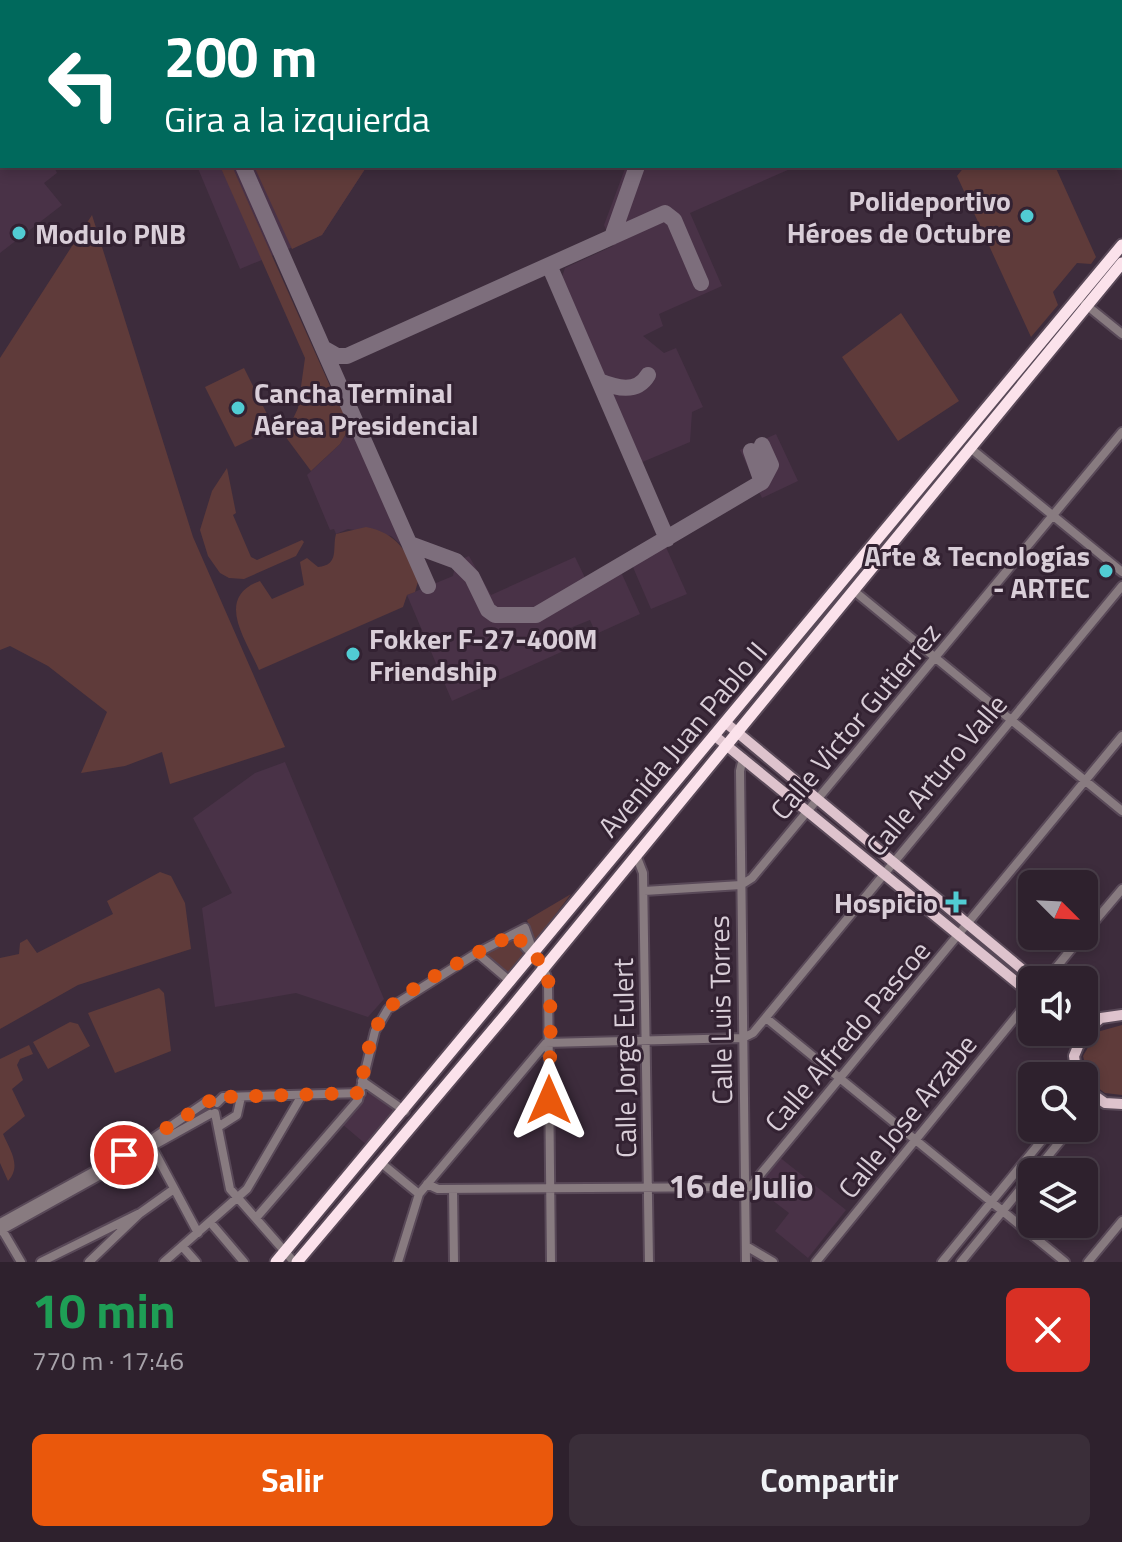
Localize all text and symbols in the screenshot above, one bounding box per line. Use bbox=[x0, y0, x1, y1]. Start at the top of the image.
text: 200 m bbox=[164, 14, 317, 99]
icon: left bbox=[32, 32, 136, 136]
text: Gira a la izquierda bbox=[164, 91, 430, 146]
place label: Polideportivo Héroes de Octubre bbox=[787, 179, 1011, 254]
marker: Polideportivo Héroes de Octubre bbox=[1018, 207, 1036, 225]
place label: Modulo PNB bbox=[35, 212, 186, 255]
marker: Modulo PNB bbox=[10, 224, 28, 242]
place label: Cancha Terminal Aérea Presidencial bbox=[254, 371, 479, 446]
marker: Cancha Terminal Aérea Presidencial bbox=[229, 399, 247, 417]
place label: Arte & Tecnologías - ARTEC bbox=[864, 534, 1090, 609]
marker: Arte & Tecnologías - ARTEC bbox=[1097, 562, 1115, 580]
street label: Calle Victor Gutierrez bbox=[760, 613, 950, 829]
place label: Fokker F-27-400M Friendship bbox=[369, 617, 598, 692]
street label: Avenida Juan Pablo II bbox=[587, 632, 777, 846]
marker: Fokker F-27-400M Friendship bbox=[344, 645, 362, 663]
street label: Calle Arturo Valle bbox=[855, 684, 1017, 866]
north arrow bbox=[1018, 870, 1098, 950]
map controls bbox=[1018, 870, 1098, 1238]
place label: Hospicio bbox=[834, 881, 938, 924]
marker: Hospicio bbox=[945, 891, 967, 913]
street label: Calle Luis Torres bbox=[697, 915, 743, 1105]
street label: Calle Alfredo Pascoe bbox=[754, 931, 940, 1141]
street label: Calle Jorge Eulert bbox=[601, 958, 647, 1158]
button: sound bbox=[1018, 966, 1098, 1046]
street label: Calle Jose Arzabe bbox=[827, 1025, 987, 1207]
position arrow bbox=[507, 1058, 591, 1142]
button: search bbox=[1018, 1062, 1098, 1142]
pin bbox=[90, 1121, 158, 1189]
icon: arrive bbox=[102, 1133, 146, 1177]
button: layers bbox=[1018, 1158, 1098, 1238]
district label: 16 de Julio bbox=[668, 1162, 814, 1210]
text: 10 min bbox=[32, 1274, 176, 1347]
button: close bbox=[1006, 1288, 1090, 1372]
text: 770 m · 17:46 bbox=[32, 1341, 184, 1380]
button: Salir bbox=[32, 1434, 553, 1526]
button: Compartir bbox=[569, 1434, 1090, 1526]

